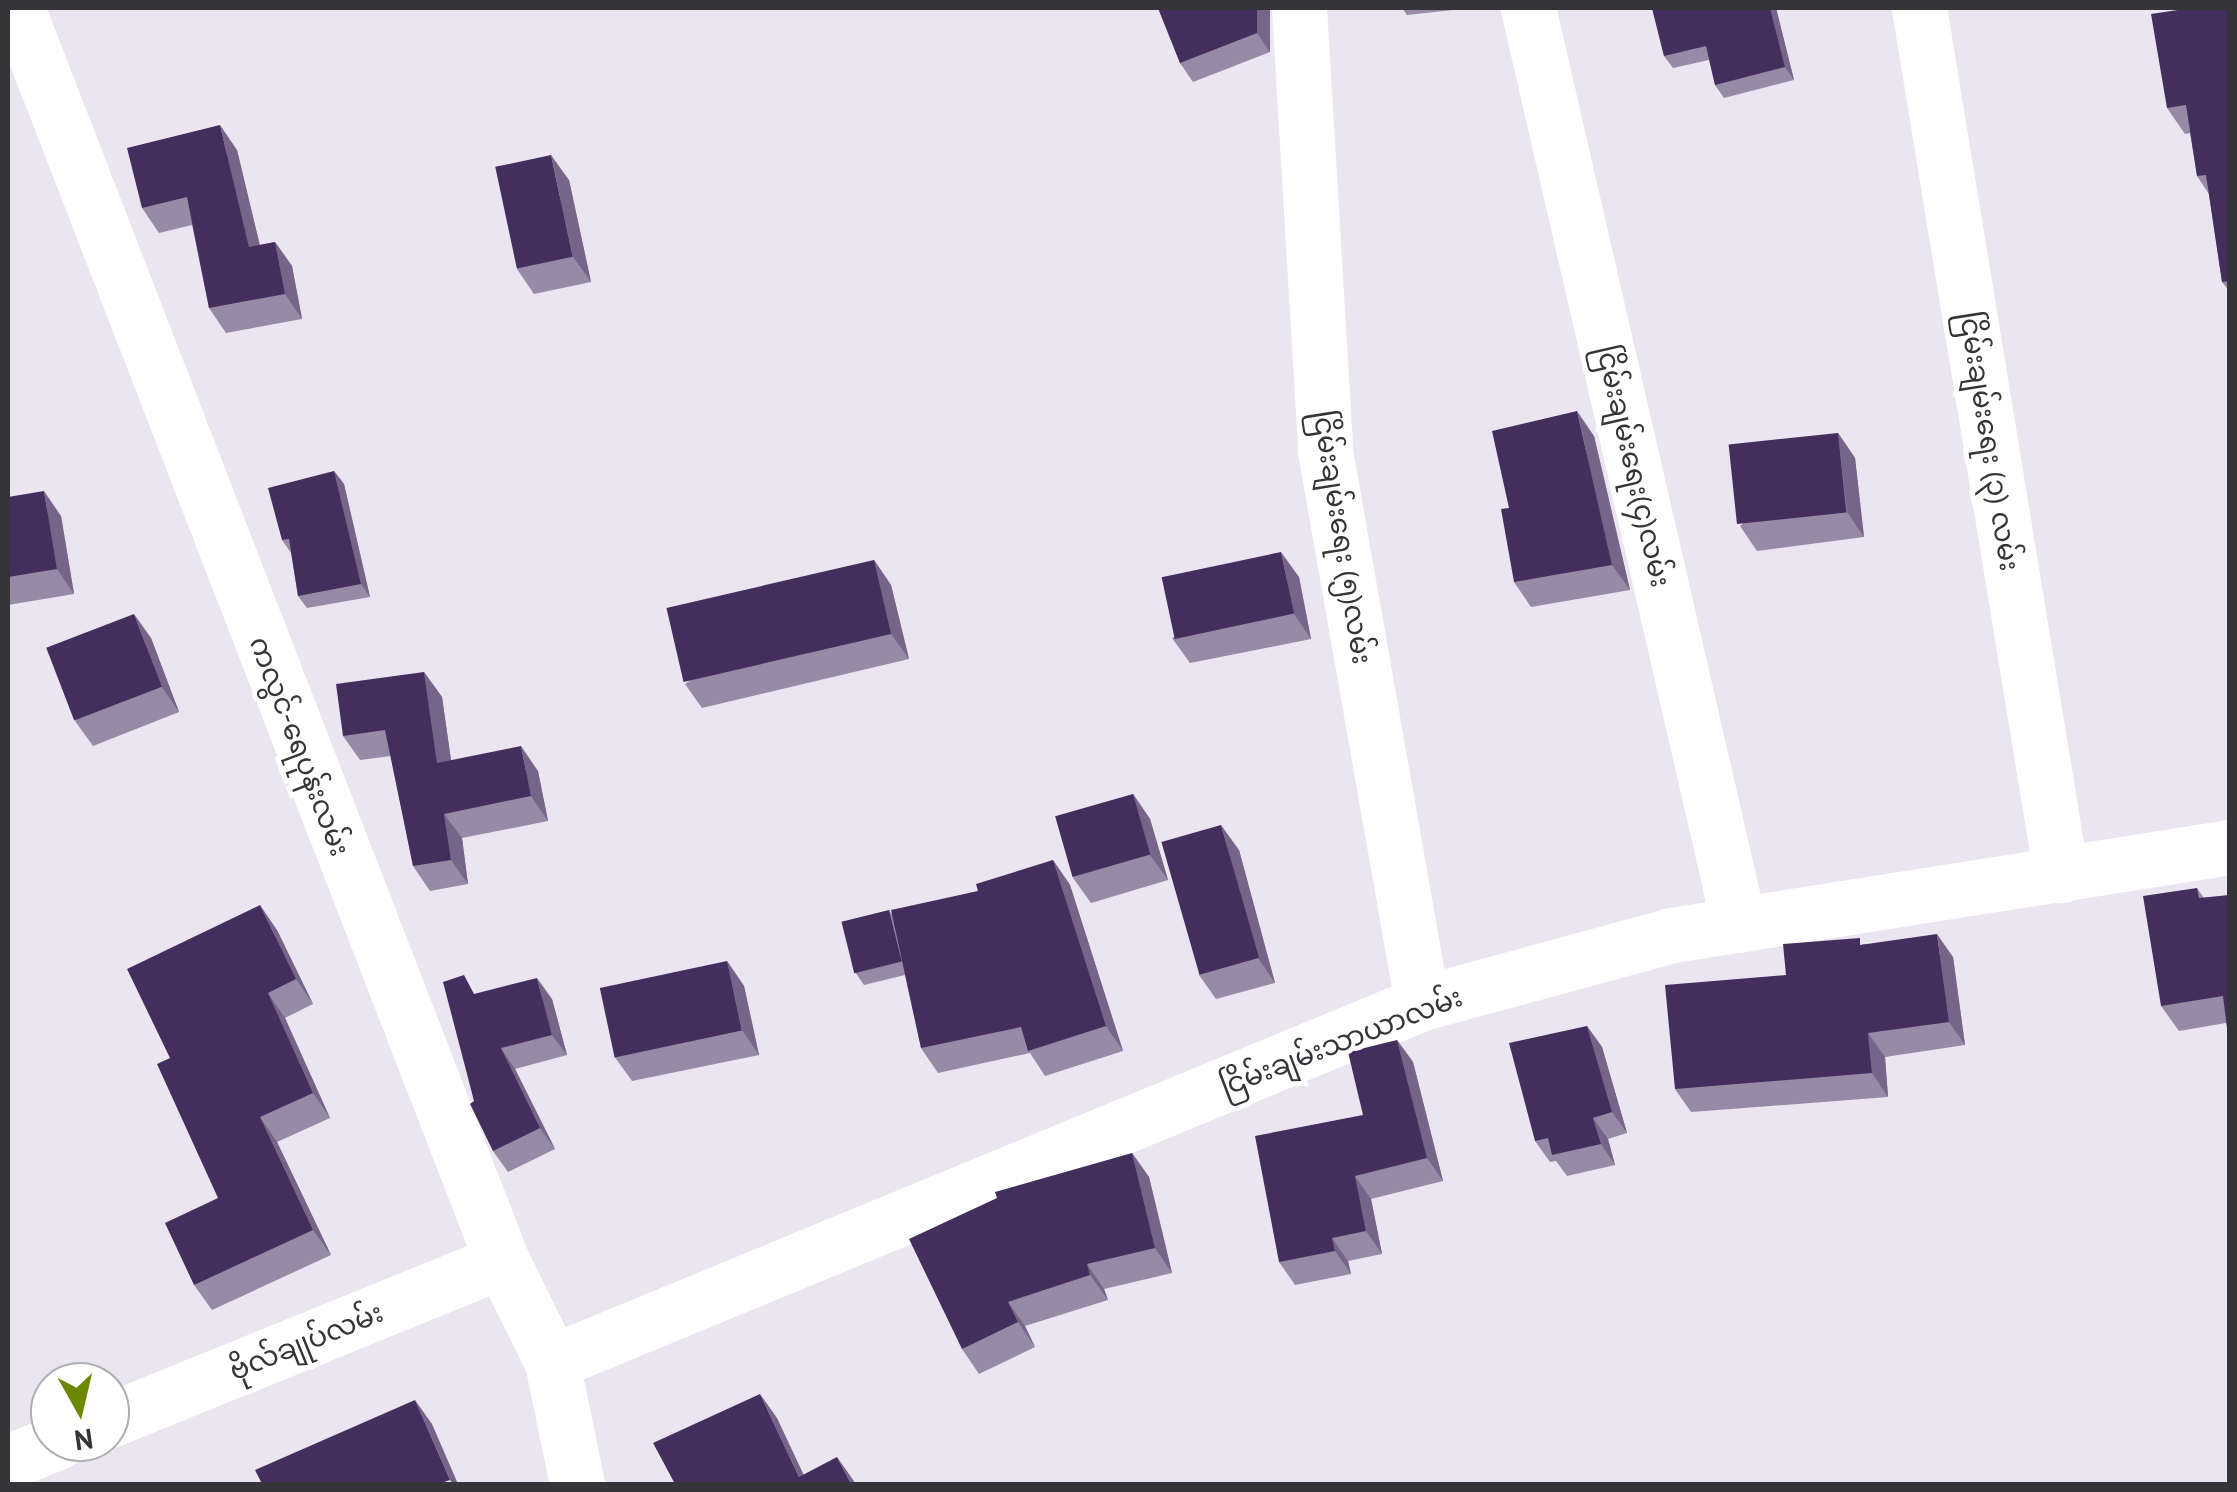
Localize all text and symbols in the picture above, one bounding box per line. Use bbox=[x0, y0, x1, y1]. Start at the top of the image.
street label: ငြိမ်းချမ်းရေး (၃) လမ်း bbox=[1953, 309, 2027, 573]
street label: ငြိမ်းချမ်းရေး(၄)လမ်း bbox=[1590, 342, 1678, 590]
street label: ငြိမ်းချမ်းရေး (၅)လမ်း bbox=[1306, 408, 1380, 666]
street label: ကလွင်-ရေပုန်းလမ်း bbox=[243, 631, 357, 861]
street label: ငြိမ်းချမ်းသာယာလမ်း bbox=[1215, 979, 1467, 1103]
street label: ဗိုလ်ချုပ်လမ်း bbox=[224, 1295, 388, 1387]
north arrow bbox=[30, 1362, 130, 1462]
text: N bbox=[72, 1421, 96, 1460]

